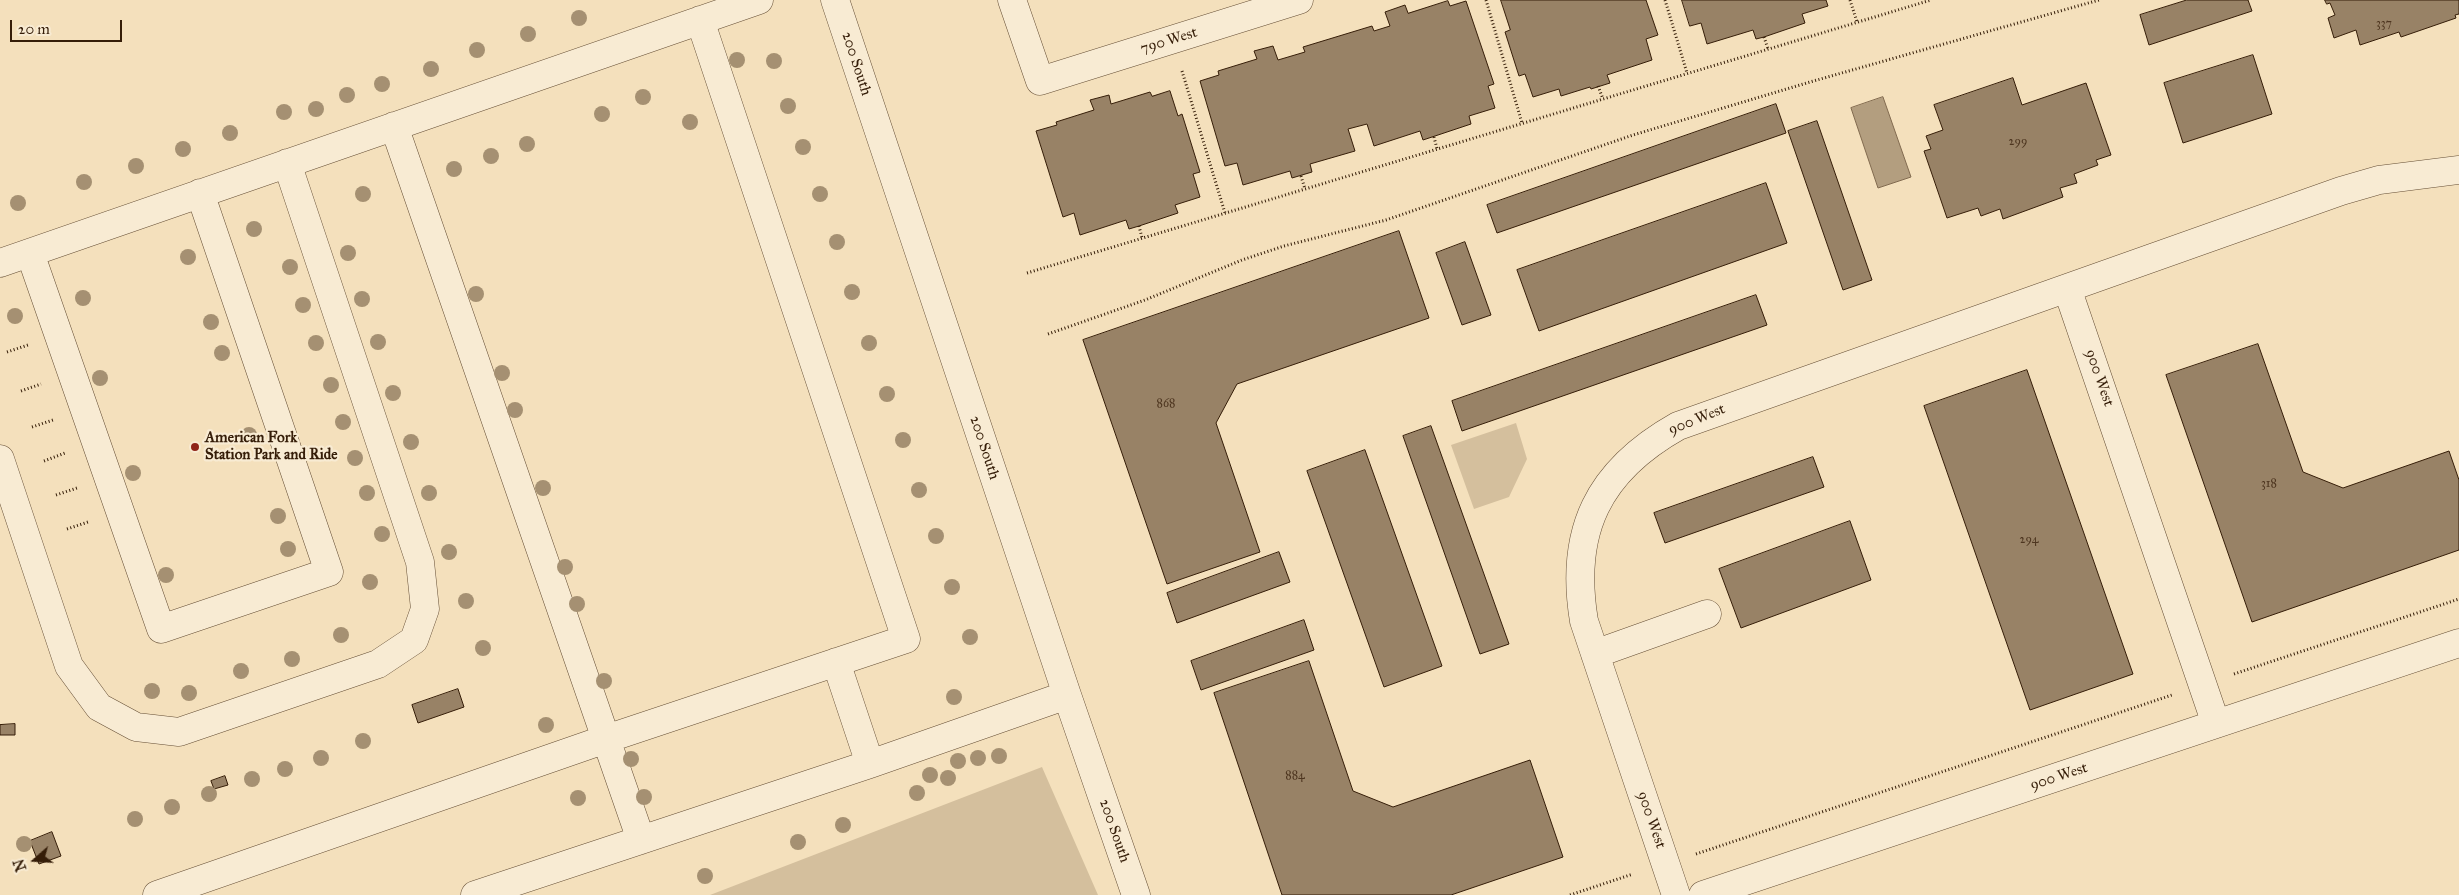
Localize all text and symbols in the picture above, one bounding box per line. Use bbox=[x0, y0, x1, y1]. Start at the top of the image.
scale bar bbox=[12, 10, 125, 42]
house number: 337 bbox=[2376, 17, 2392, 31]
text: 20 m bbox=[18, 20, 50, 38]
street label: 790 West bbox=[1138, 24, 1200, 58]
street label: 200 South bbox=[837, 30, 875, 98]
house number: 299 bbox=[2009, 135, 2027, 149]
street label: 900 West bbox=[2081, 347, 2117, 409]
house number: 868 bbox=[1157, 397, 1175, 411]
street label: 900 West bbox=[1666, 401, 1728, 439]
street label: 200 South bbox=[965, 414, 1003, 482]
place label: American Fork Station Park and Ride bbox=[205, 429, 338, 464]
marker: American Fork Station Park and Ride bbox=[189, 441, 201, 453]
house number: 318 bbox=[2261, 477, 2277, 491]
house number: 294 bbox=[2019, 533, 2039, 547]
street label: 900 West bbox=[2028, 759, 2090, 795]
house number: 884 bbox=[1285, 769, 1305, 783]
street label: 900 West bbox=[1633, 789, 1669, 851]
street label: 200 South bbox=[1095, 797, 1133, 865]
north arrow bbox=[10, 835, 60, 885]
text: N bbox=[10, 857, 30, 873]

